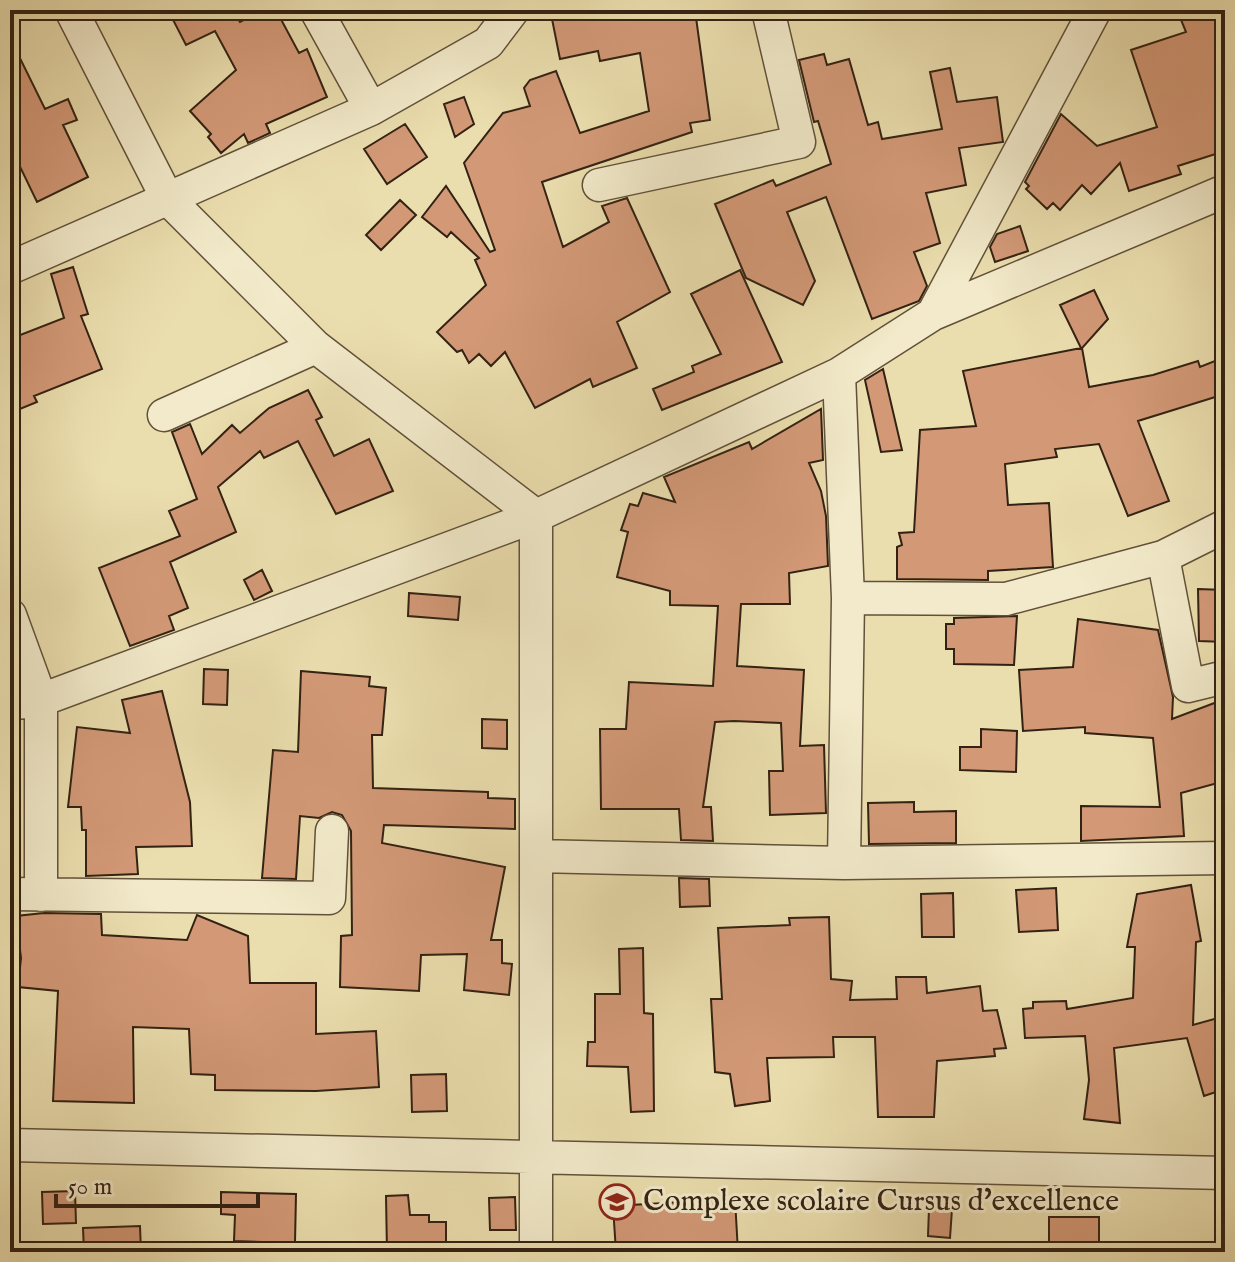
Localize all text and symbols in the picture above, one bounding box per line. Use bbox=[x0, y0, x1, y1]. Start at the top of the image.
scale bar bbox=[56, 1158, 258, 1208]
text: 50 m bbox=[68, 1172, 112, 1203]
school or university icon: Complexe scolaire Cursus d'excellence bbox=[598, 1183, 636, 1221]
place label: Complexe scolaire Cursus d'excellence bbox=[643, 1183, 1119, 1221]

